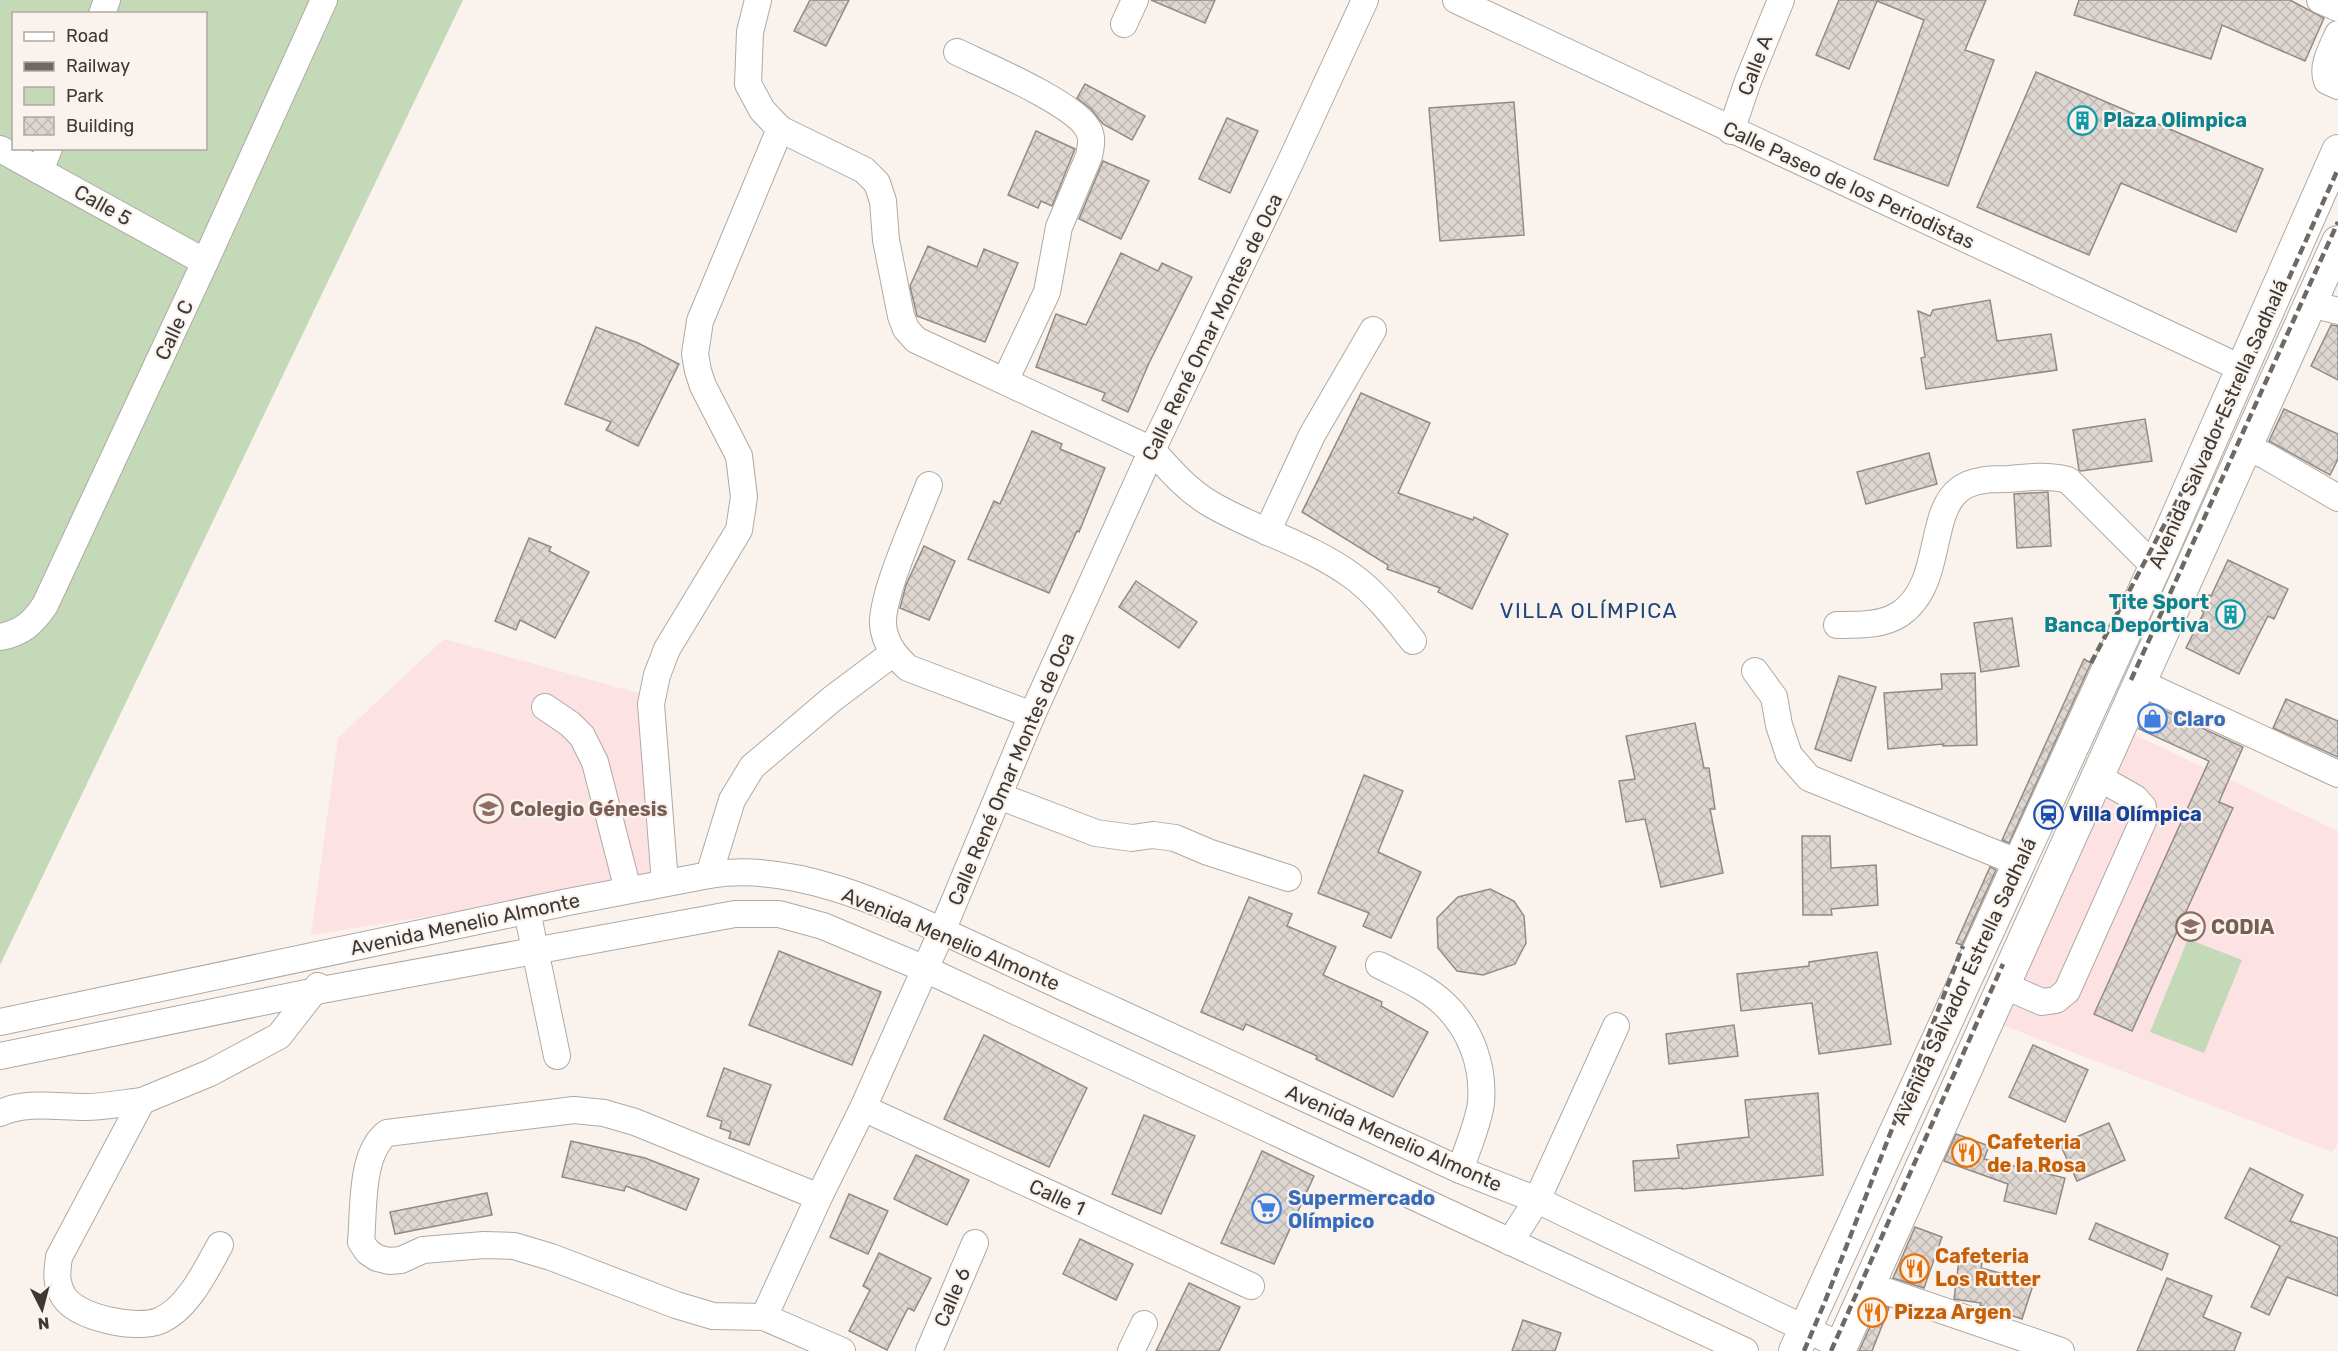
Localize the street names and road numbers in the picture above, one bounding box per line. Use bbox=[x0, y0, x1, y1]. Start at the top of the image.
street label: Calle A bbox=[1732, 31, 1778, 99]
street label: Calle Paseo de los Periodistas bbox=[1719, 116, 1979, 254]
street label: Calle 5 bbox=[70, 179, 136, 231]
street label: Calle René Omar Montes de Oca bbox=[1137, 190, 1287, 464]
street label: Avenida Salvador Estrella Sadhalá bbox=[2143, 276, 2293, 572]
street label: Calle C bbox=[150, 296, 198, 364]
street label: Calle René Omar Montes de Oca bbox=[943, 629, 1079, 909]
street label: Avenida Salvador Estrella Sadhalá bbox=[1887, 834, 2041, 1128]
street label: Avenida Menelio Almonte bbox=[839, 882, 1063, 996]
street label: Avenida Menelio Almonte bbox=[348, 888, 582, 960]
street label: Avenida Menelio Almonte bbox=[1282, 1079, 1506, 1197]
street label: Calle 1 bbox=[1025, 1174, 1089, 1220]
street label: Calle 6 bbox=[929, 1264, 975, 1330]

